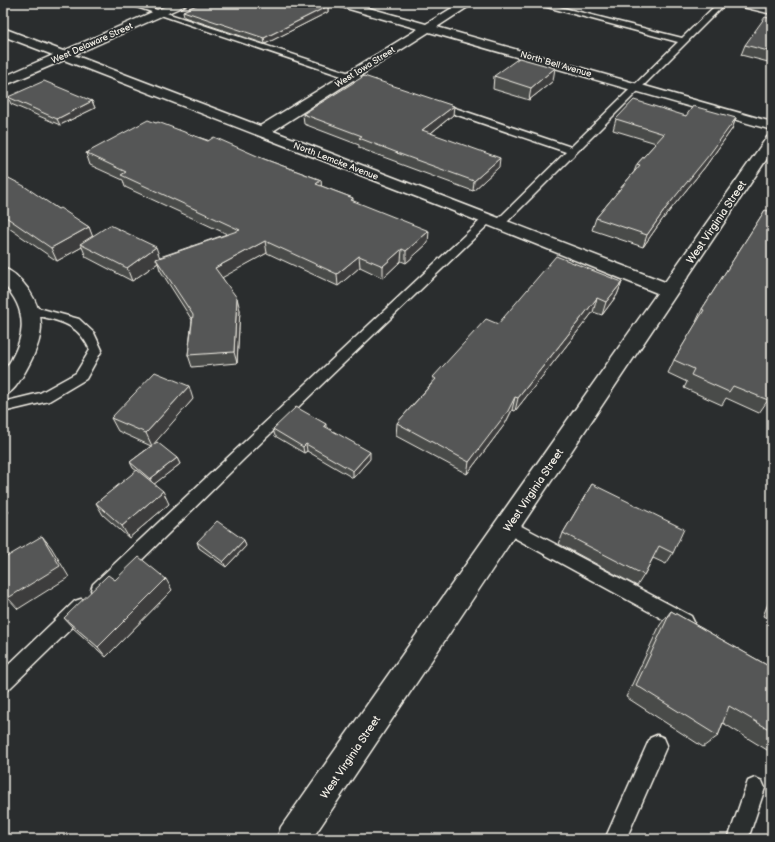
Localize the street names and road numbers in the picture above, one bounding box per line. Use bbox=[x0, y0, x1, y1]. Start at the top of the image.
street label: West Delaware Street bbox=[50, 20, 135, 66]
street label: West Iowa Street bbox=[333, 44, 397, 90]
street label: North Bell Avenue bbox=[519, 49, 593, 80]
street label: North Lemcke Avenue bbox=[292, 140, 380, 183]
street label: West Virginia Street bbox=[684, 178, 749, 266]
street label: West Virginia Street bbox=[501, 446, 566, 534]
street label: West Virginia Street bbox=[318, 713, 383, 801]

